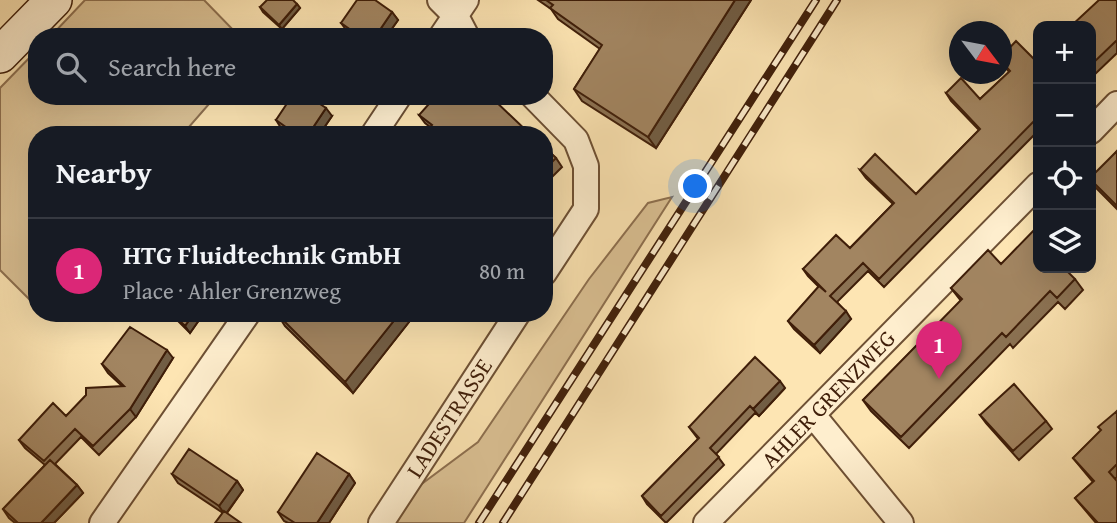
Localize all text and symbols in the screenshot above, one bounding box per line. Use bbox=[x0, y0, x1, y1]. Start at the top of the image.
north arrow bbox=[949, 21, 1012, 84]
map controls bbox=[1033, 21, 1096, 273]
button: + bbox=[1033, 21, 1096, 84]
search box bbox=[28, 28, 553, 105]
text: Search here bbox=[108, 47, 236, 86]
icon: search bbox=[52, 48, 90, 86]
button: − bbox=[1033, 84, 1096, 147]
button: locate bbox=[1033, 147, 1096, 210]
text: Nearby bbox=[56, 150, 152, 194]
your location bbox=[678, 169, 712, 203]
button: layers bbox=[1033, 210, 1096, 273]
text: HTG Fluidtechnik GmbH bbox=[123, 235, 401, 274]
text: 1 bbox=[73, 254, 85, 287]
text: 80 m bbox=[479, 254, 525, 287]
text: Place · Ahler Grenzweg bbox=[123, 274, 341, 307]
pin: 1 bbox=[916, 321, 962, 379]
street label: AHLER GRENZWEG bbox=[753, 322, 903, 475]
street label: LADESTRASSE bbox=[398, 352, 500, 484]

